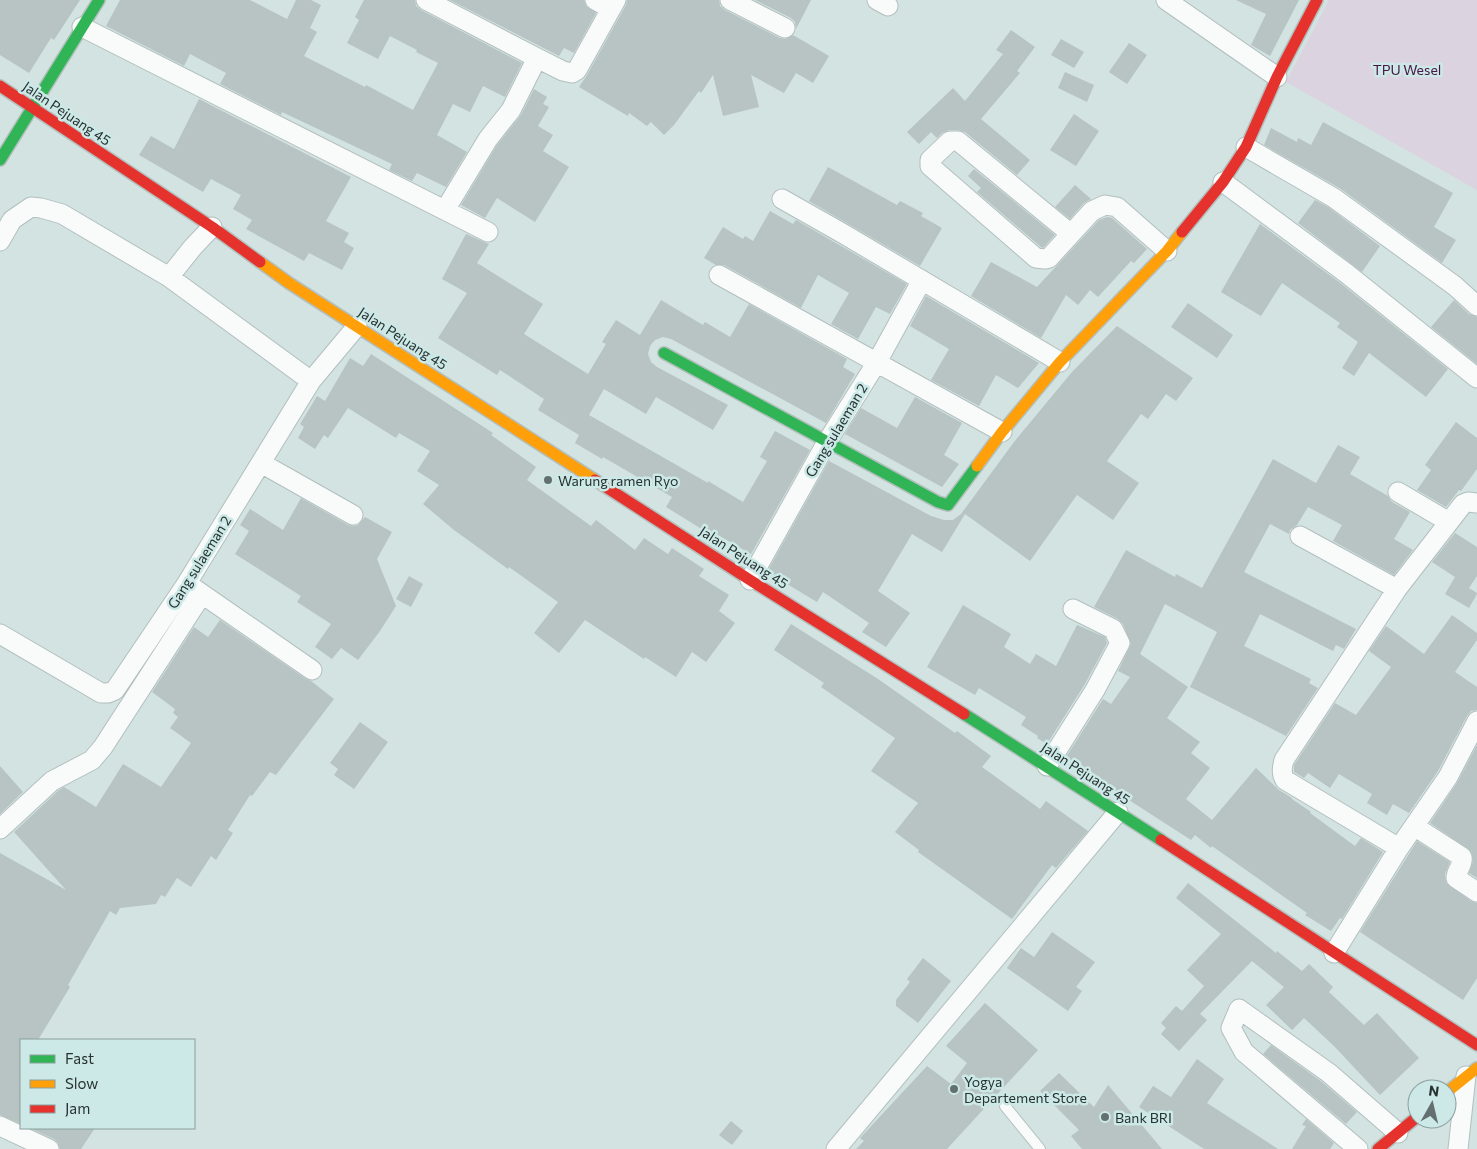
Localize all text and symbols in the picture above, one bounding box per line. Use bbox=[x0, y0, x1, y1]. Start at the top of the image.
park label: TPU Wesel bbox=[1373, 61, 1441, 78]
street label: Jalan Pejuang 45 bbox=[20, 77, 114, 149]
street label: Jalan Pejuang 45 bbox=[355, 303, 451, 373]
street label: Gang sulaeman 2 bbox=[801, 380, 871, 480]
place label: Warung ramen Ryo bbox=[558, 472, 678, 489]
marker: Warung ramen Ryo bbox=[542, 474, 554, 486]
street label: Gang sulaeman 2 bbox=[164, 512, 235, 612]
street label: Jalan Pejuang 45 bbox=[696, 522, 792, 592]
street label: Jalan Pejuang 45 bbox=[1038, 738, 1134, 808]
legend bbox=[20, 1039, 195, 1129]
text: Fast bbox=[65, 1049, 94, 1067]
place label: Yogya Departement Store bbox=[964, 1073, 1087, 1106]
text: Slow bbox=[65, 1074, 98, 1092]
north arrow bbox=[1407, 1079, 1457, 1129]
text: N bbox=[1427, 1081, 1440, 1100]
marker: Yogya Departement Store bbox=[948, 1083, 960, 1095]
text: Jam bbox=[65, 1099, 90, 1117]
place label: Bank BRI bbox=[1115, 1109, 1172, 1126]
marker: Bank BRI bbox=[1099, 1111, 1111, 1123]

